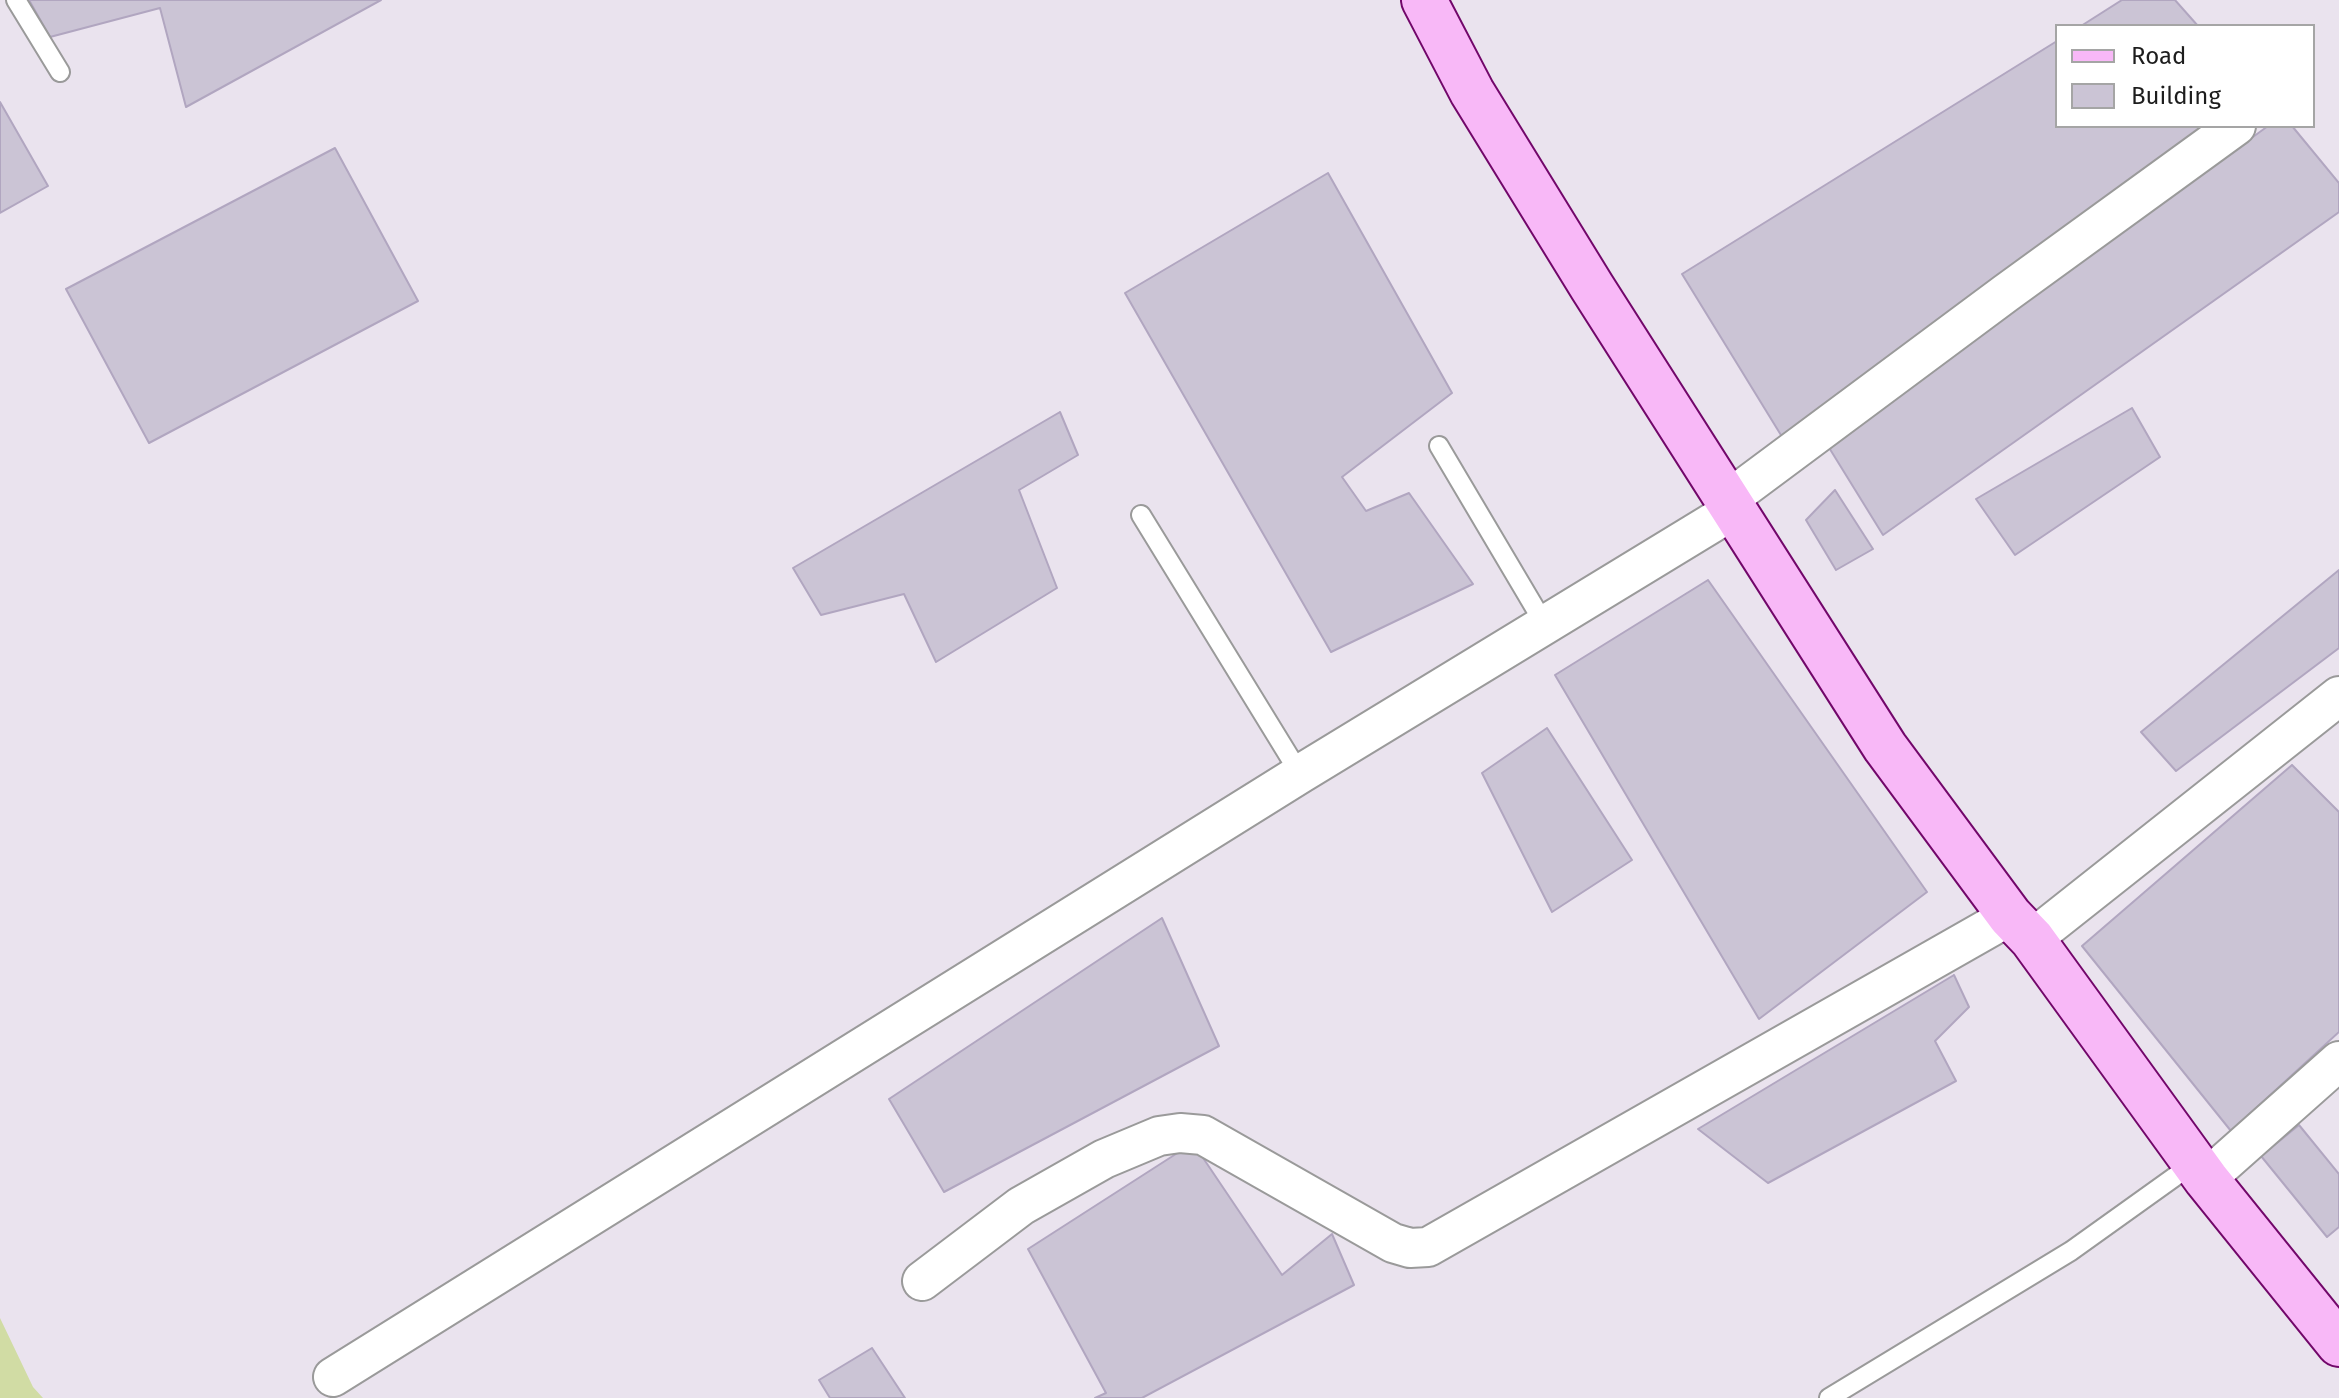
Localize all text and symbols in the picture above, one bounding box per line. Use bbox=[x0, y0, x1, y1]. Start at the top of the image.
legend bbox=[2055, 24, 2315, 128]
text: Road bbox=[2131, 42, 2186, 70]
text: Building bbox=[2131, 82, 2221, 110]

